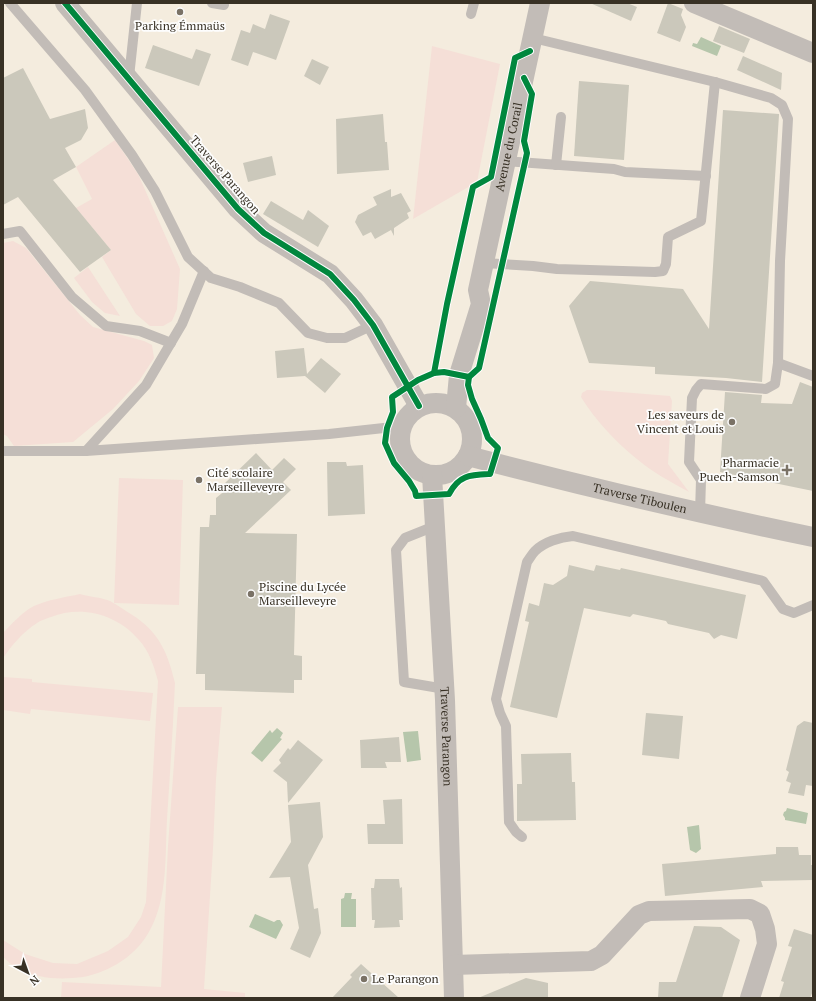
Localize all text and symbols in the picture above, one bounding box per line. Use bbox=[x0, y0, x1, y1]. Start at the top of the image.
marker: Parking Émmaüs bbox=[175, 7, 185, 17]
place label: Parking Émmaüs bbox=[135, 18, 225, 33]
street label: Avenue du Corail bbox=[491, 101, 525, 193]
street label: Traverse Parangon bbox=[187, 132, 264, 217]
place label: Les saveurs de Vincent et Louis bbox=[637, 407, 724, 436]
marker: Les saveurs de Vincent et Louis bbox=[727, 417, 737, 427]
place label: Pharmacie Puech-Samson bbox=[699, 455, 779, 484]
place label: Cité scolaire Marseilleveyre bbox=[207, 465, 284, 494]
marker: Pharmacie Puech-Samson bbox=[782, 465, 792, 475]
marker: Cité scolaire Marseilleveyre bbox=[194, 475, 204, 485]
street label: Traverse Tiboulen bbox=[591, 480, 689, 516]
place label: Piscine du Lycée Marseilleveyre bbox=[259, 579, 346, 608]
marker: Piscine du Lycée Marseilleveyre bbox=[246, 589, 256, 599]
street label: Traverse Parangon bbox=[437, 686, 456, 787]
north arrow bbox=[8, 953, 48, 993]
place label: Le Parangon bbox=[372, 971, 439, 986]
text: N bbox=[26, 973, 42, 989]
marker: Le Parangon bbox=[359, 974, 369, 984]

